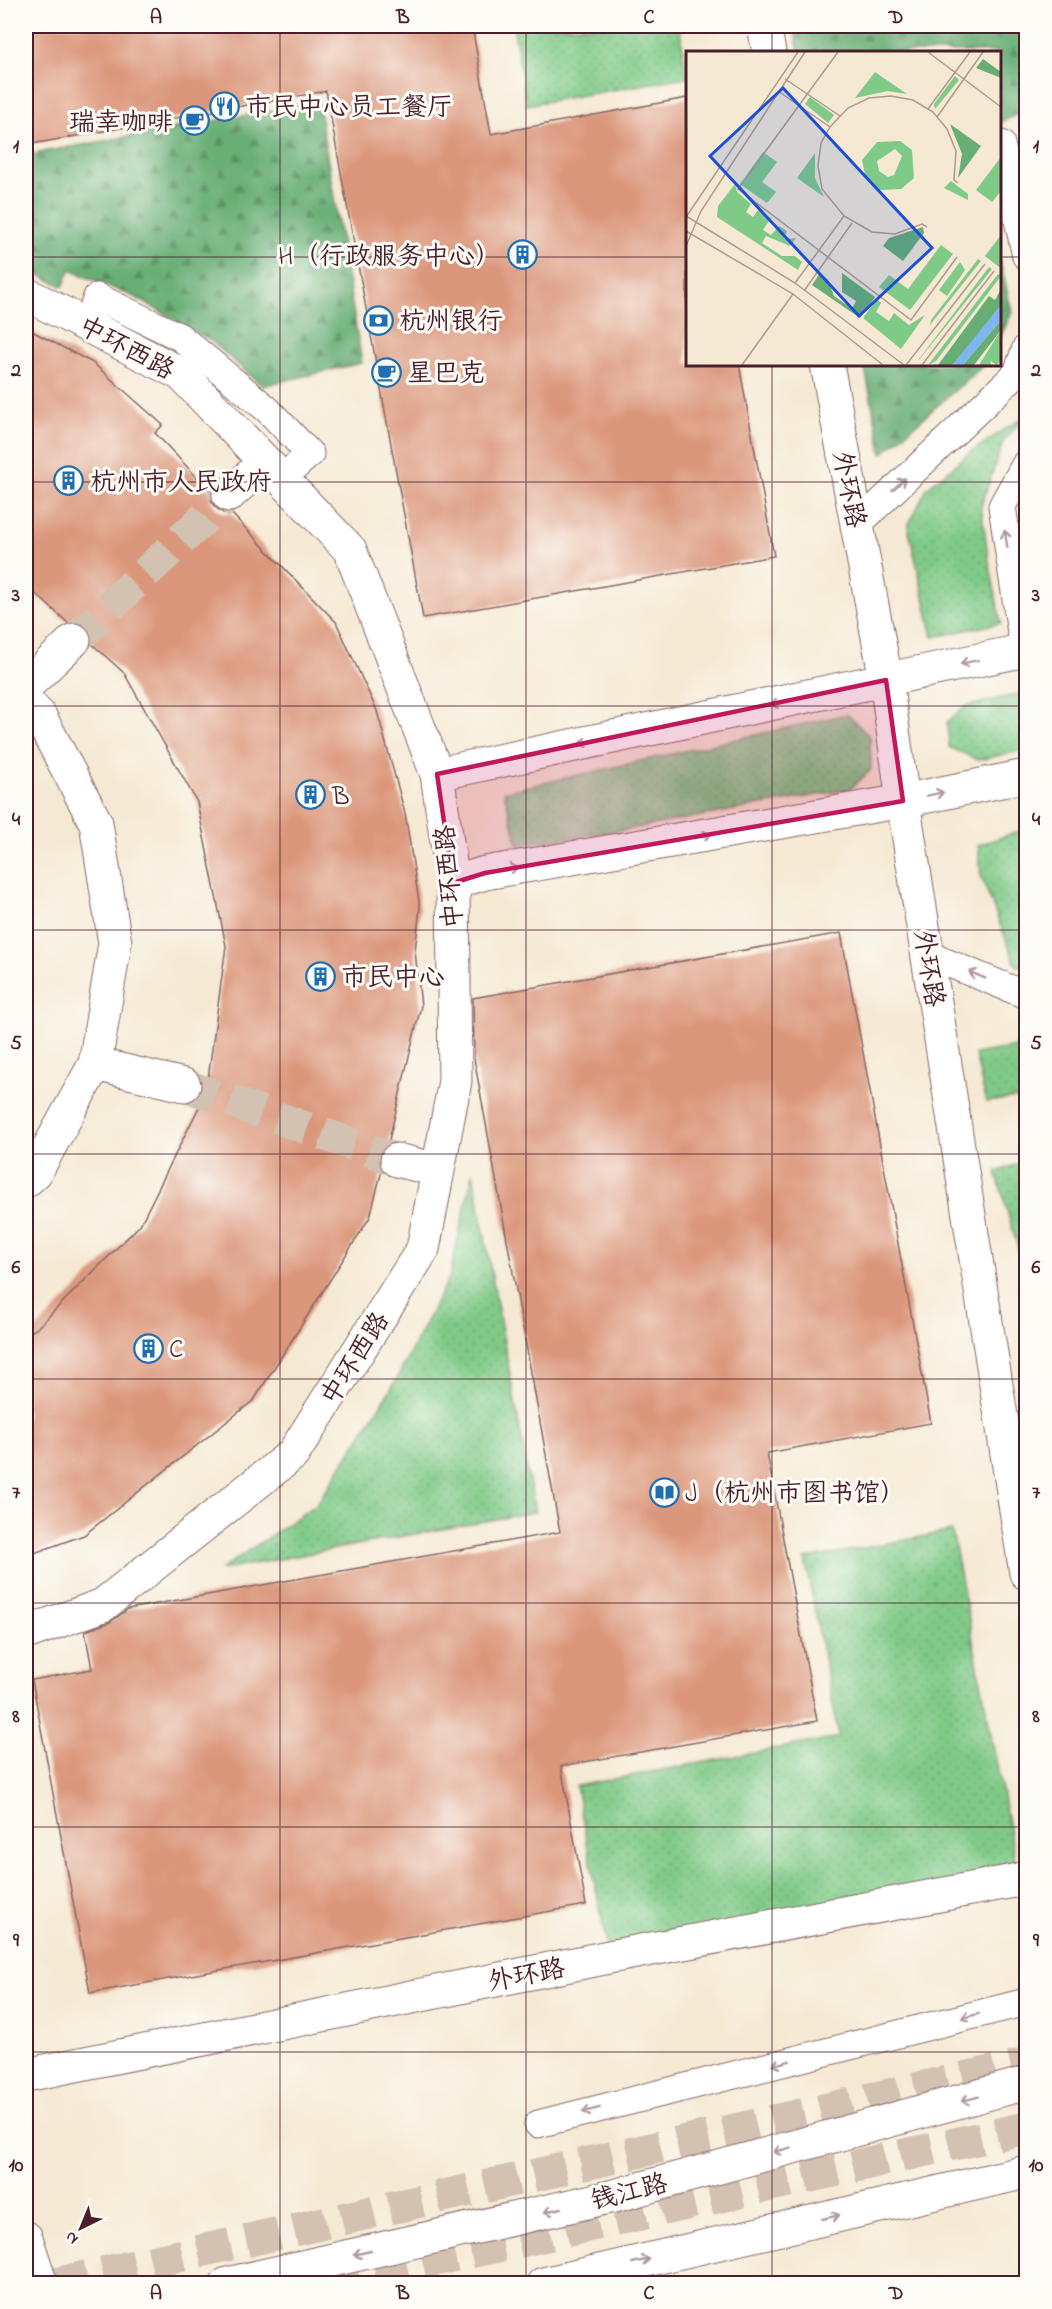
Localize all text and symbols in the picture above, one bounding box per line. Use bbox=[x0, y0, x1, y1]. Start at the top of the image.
text: A bbox=[150, 4, 162, 33]
text: B bbox=[395, 4, 410, 33]
text: C bbox=[644, 4, 655, 33]
text: D bbox=[888, 4, 903, 33]
inset map bbox=[686, 51, 1001, 366]
restaurant icon: 市民中心员工餐厅 bbox=[208, 90, 240, 122]
place label: 市民中心员工餐厅 bbox=[245, 90, 453, 128]
place label: 瑞幸咖啡 bbox=[69, 105, 173, 143]
cafe icon: 瑞幸咖啡 bbox=[178, 105, 210, 137]
text: 1 bbox=[13, 133, 20, 162]
text: 1 bbox=[1033, 133, 1040, 162]
place label: H（行政服务中心） bbox=[278, 239, 501, 277]
building icon: H（行政服务中心） bbox=[506, 239, 538, 271]
bank icon: 杭州银行 bbox=[362, 304, 394, 336]
place label: 杭州银行 bbox=[399, 304, 503, 342]
street label: 中环西路 bbox=[71, 308, 180, 391]
cafe icon: 星巴克 bbox=[370, 356, 402, 388]
place label: 星巴克 bbox=[407, 356, 485, 394]
text: 2 bbox=[10, 357, 21, 386]
text: 2 bbox=[1030, 357, 1041, 386]
street label: 外环路 bbox=[821, 448, 873, 531]
building icon: 杭州市人民政府 bbox=[53, 465, 85, 497]
place label: 杭州市人民政府 bbox=[90, 465, 272, 503]
one-way arrow bbox=[891, 478, 906, 492]
one-way arrow bbox=[1001, 529, 1012, 549]
text: 3 bbox=[11, 582, 20, 611]
text: 3 bbox=[1031, 582, 1040, 611]
one-way arrow bbox=[960, 657, 980, 668]
one-way arrow bbox=[769, 697, 788, 709]
one-way arrow bbox=[578, 737, 597, 749]
building icon: B bbox=[295, 779, 327, 811]
place label: B bbox=[331, 779, 350, 817]
one-way arrow bbox=[925, 788, 944, 799]
text: 4 bbox=[12, 806, 21, 835]
text: 4 bbox=[1032, 806, 1041, 835]
street label: 中环西路 bbox=[428, 823, 474, 930]
one-way arrow bbox=[691, 830, 711, 841]
one-way arrow bbox=[499, 863, 519, 874]
street label: 外环路 bbox=[902, 927, 952, 1010]
building icon: 市民中心 bbox=[304, 960, 336, 992]
place label: 市民中心 bbox=[341, 960, 445, 998]
one-way arrow bbox=[968, 969, 987, 980]
text: 5 bbox=[10, 1030, 22, 1059]
text: 5 bbox=[1030, 1030, 1042, 1059]
text: 6 bbox=[12, 1254, 21, 1283]
text: 6 bbox=[1032, 1254, 1041, 1283]
street label: 中环西路 bbox=[313, 1305, 400, 1414]
building icon: C bbox=[132, 1332, 164, 1364]
place label: C bbox=[169, 1332, 183, 1370]
library icon: J（杭州市图书馆） bbox=[648, 1476, 680, 1508]
place label: J（杭州市图书馆） bbox=[685, 1476, 906, 1514]
text: 7 bbox=[12, 1479, 21, 1508]
text: 7 bbox=[1032, 1479, 1041, 1508]
text: 8 bbox=[11, 1703, 20, 1732]
text: 8 bbox=[1031, 1703, 1040, 1732]
text: 9 bbox=[12, 1927, 20, 1956]
text: 9 bbox=[1032, 1927, 1040, 1956]
street label: 外环路 bbox=[485, 1951, 568, 2003]
one-way arrow bbox=[961, 2010, 980, 2022]
one-way arrow bbox=[771, 2058, 790, 2070]
one-way arrow bbox=[961, 2094, 980, 2105]
one-way arrow bbox=[582, 2105, 601, 2117]
one-way arrow bbox=[773, 2145, 792, 2156]
text: 10 bbox=[9, 2152, 24, 2181]
text: 10 bbox=[1029, 2152, 1044, 2181]
street label: 钱江路 bbox=[587, 2166, 672, 2222]
north arrow bbox=[51, 2198, 111, 2258]
one-way arrow bbox=[543, 2205, 563, 2216]
one-way arrow bbox=[821, 2211, 840, 2223]
text: N bbox=[60, 2225, 84, 2250]
one-way arrow bbox=[353, 2248, 373, 2259]
one-way arrow bbox=[631, 2255, 650, 2266]
text: A bbox=[150, 2280, 162, 2309]
text: B bbox=[395, 2280, 410, 2309]
text: C bbox=[644, 2280, 655, 2309]
text: D bbox=[888, 2280, 903, 2309]

